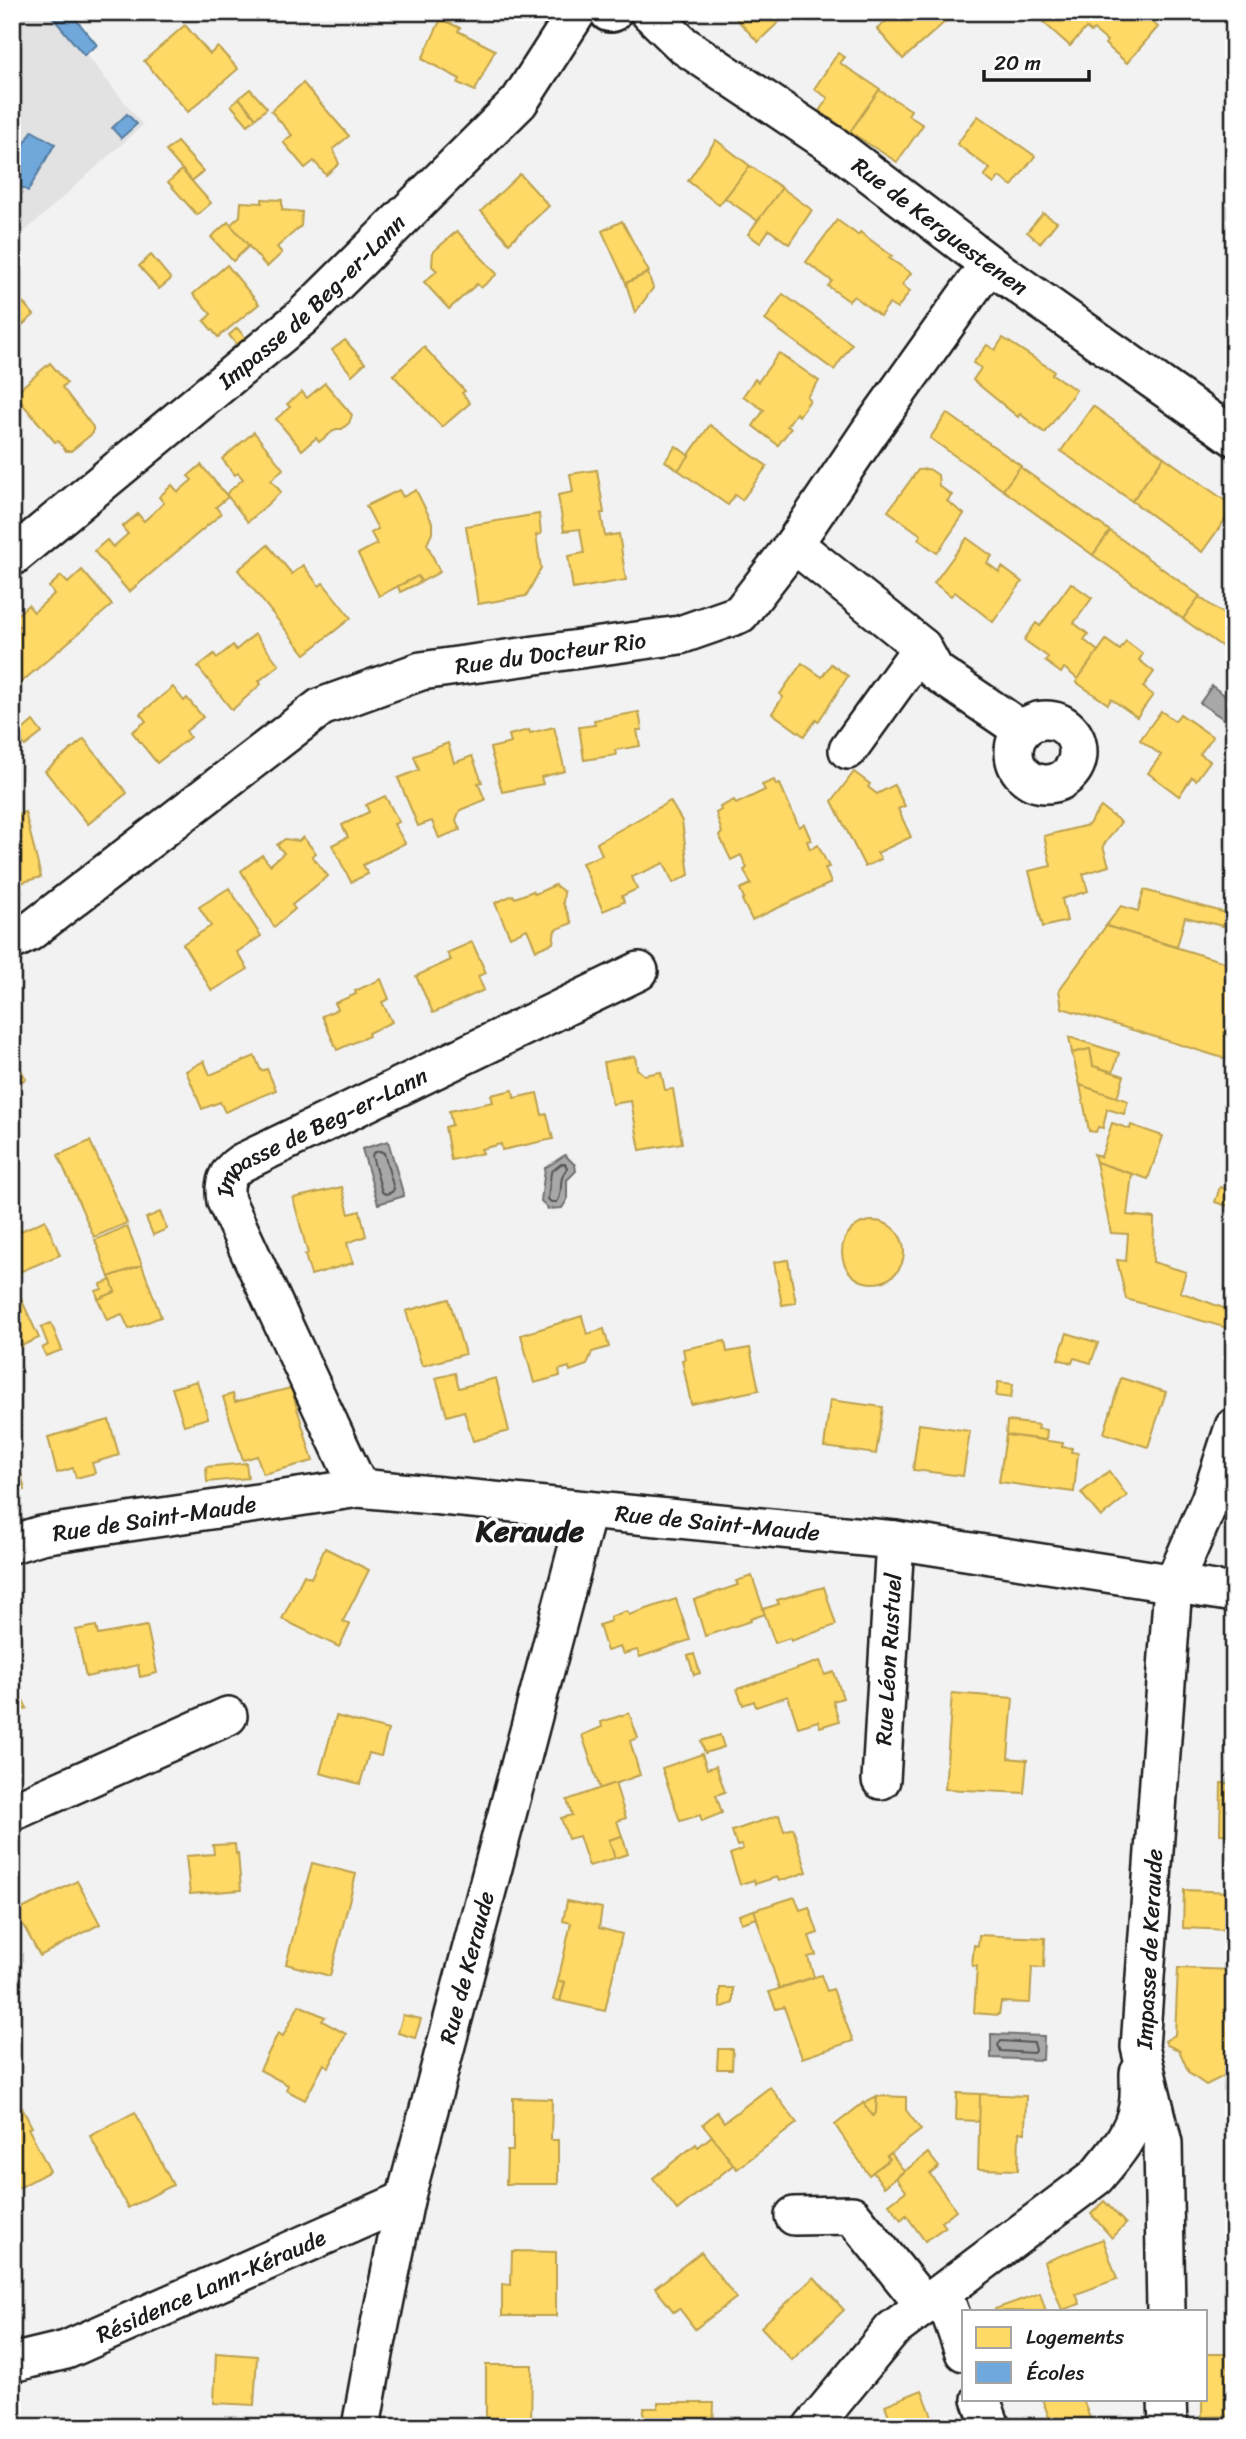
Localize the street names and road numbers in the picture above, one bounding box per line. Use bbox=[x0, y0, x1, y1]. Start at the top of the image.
street label: Rue de Kerguestenen bbox=[842, 146, 1037, 307]
street label: Impasse de Beg-er-Lann bbox=[208, 204, 417, 401]
street label: Rue du Docteur Rio bbox=[453, 620, 649, 687]
street label: Impasse de Beg-er-Lann bbox=[205, 1056, 436, 1199]
street label: Rue de Saint-Maude bbox=[50, 1483, 259, 1554]
street label: Rue de Saint-Maude bbox=[613, 1493, 822, 1554]
street label: Rue Léon Rustuel bbox=[863, 1572, 914, 1746]
street label: Impasse de Keraude bbox=[1124, 1848, 1175, 2051]
street label: Rue de Keraude bbox=[427, 1886, 507, 2048]
street label: Résidence Lann-Kéraude bbox=[89, 2217, 333, 2355]

